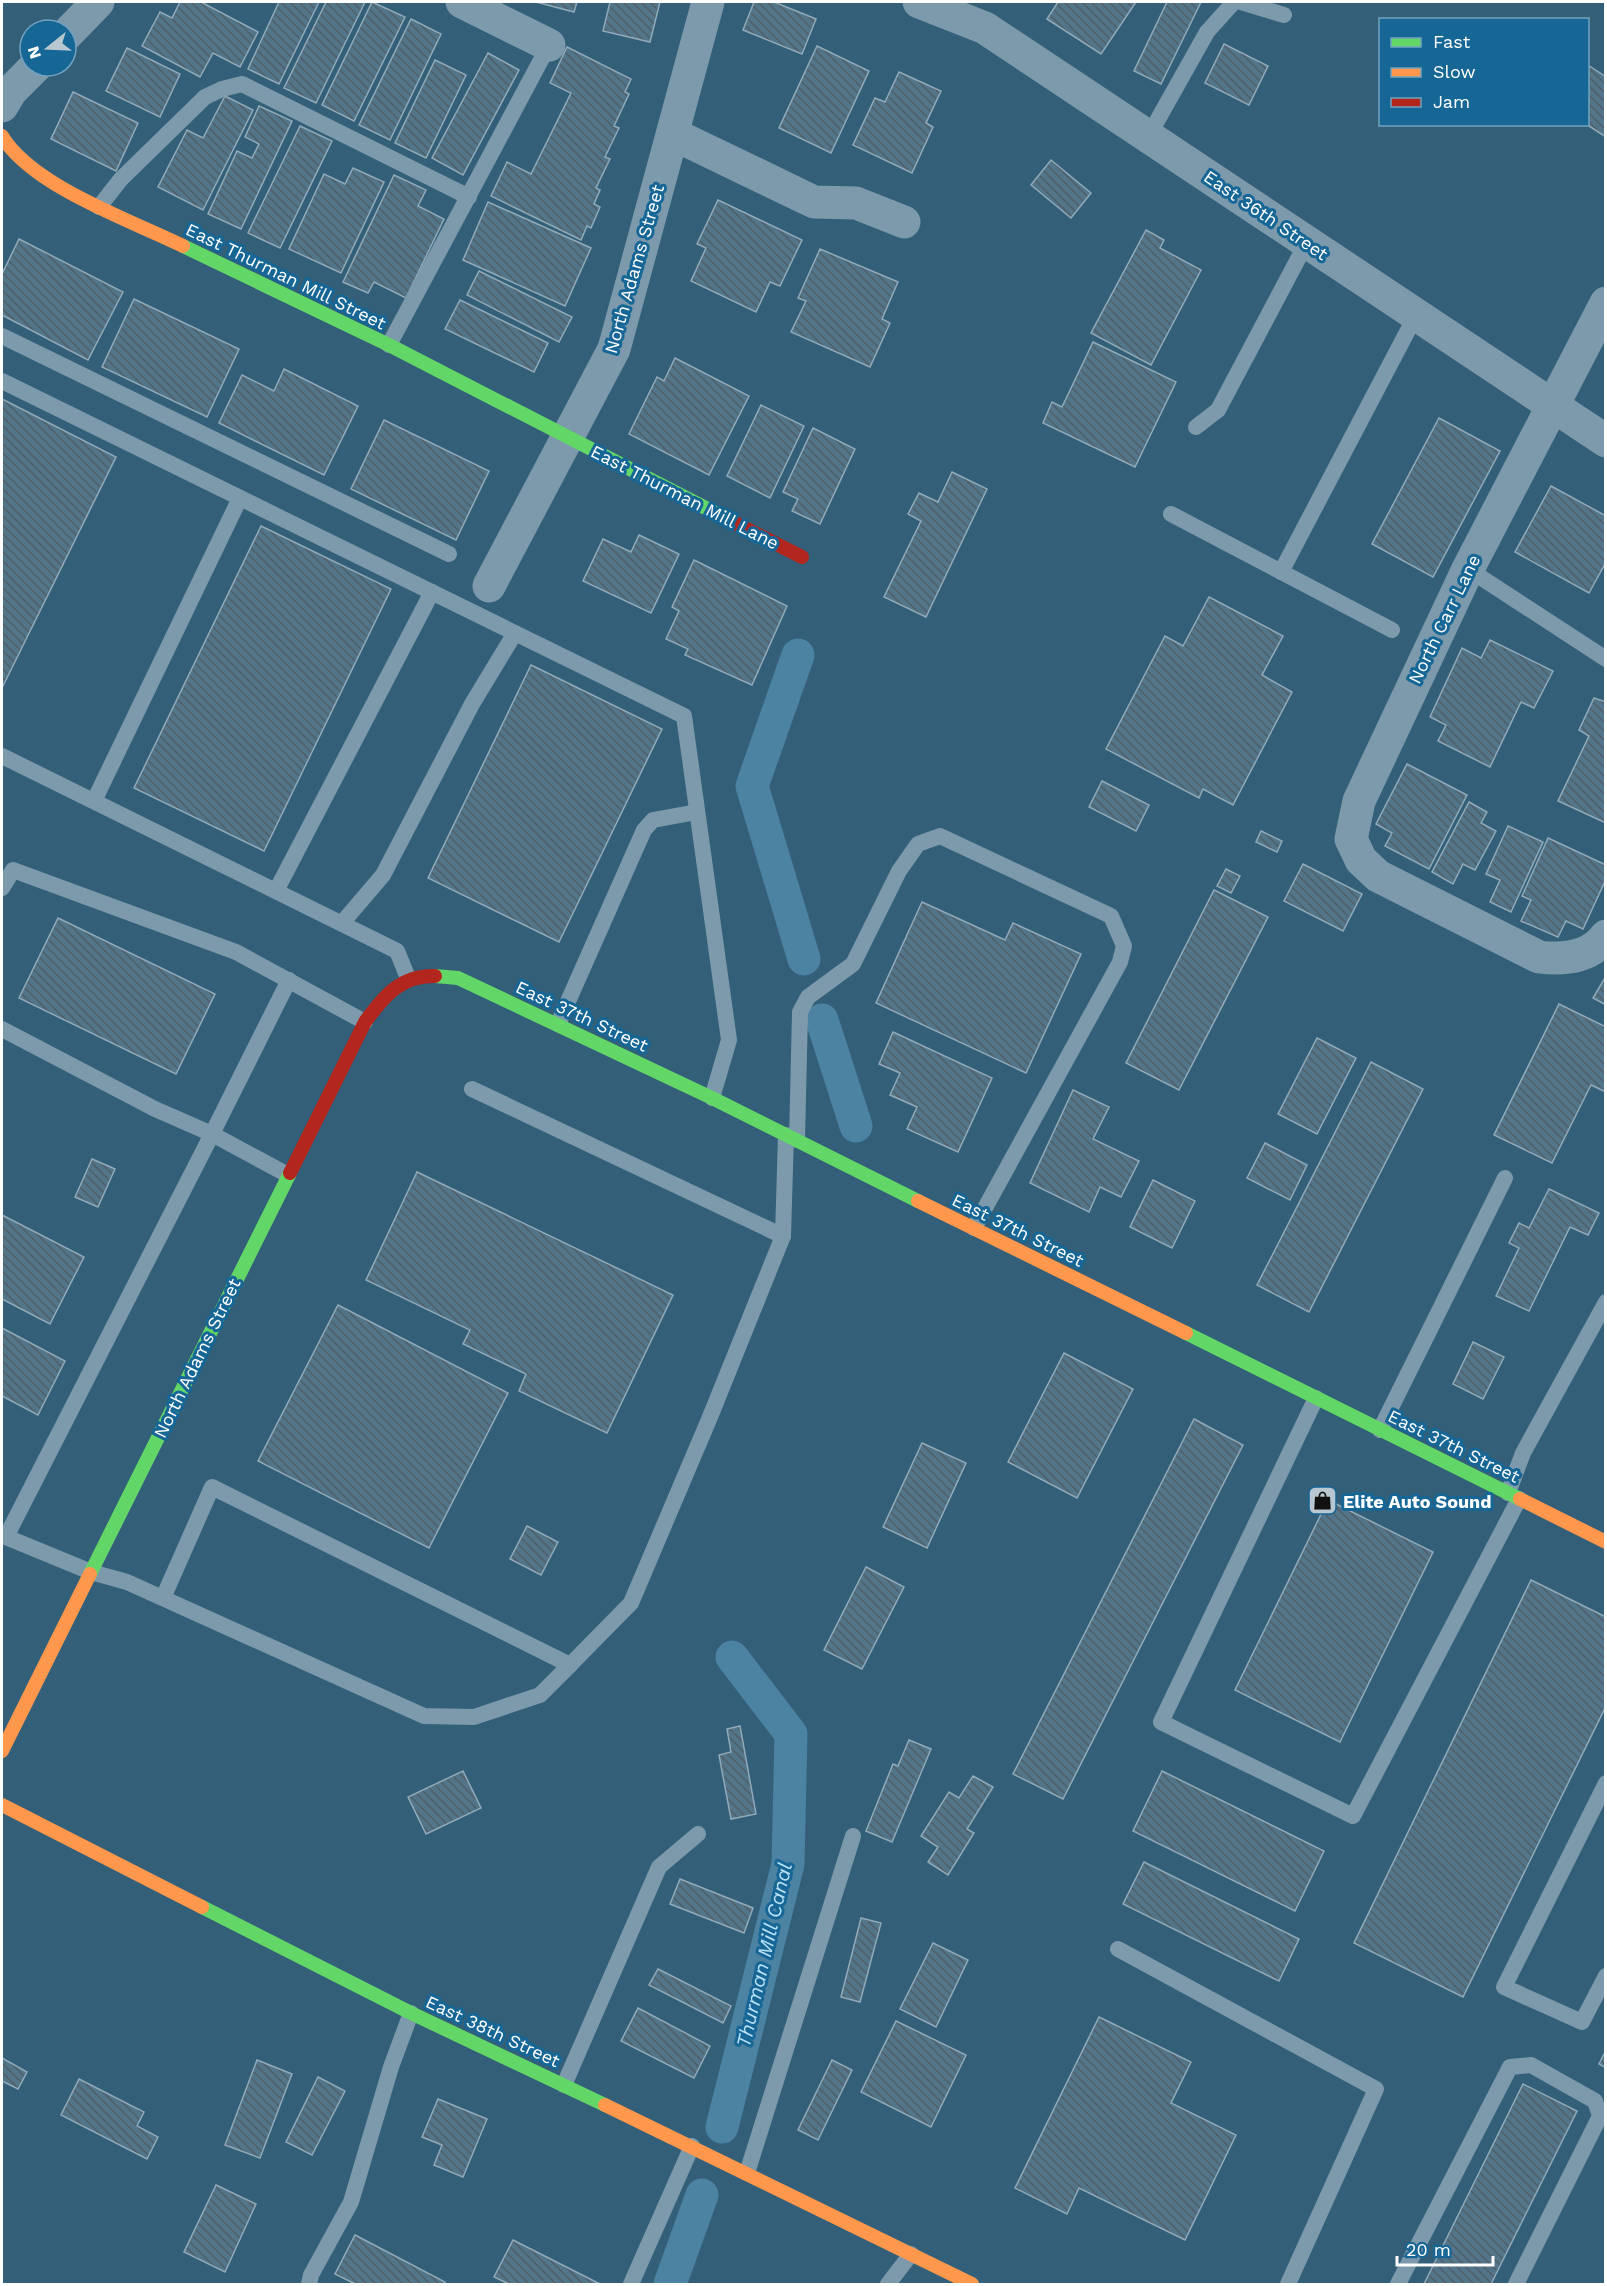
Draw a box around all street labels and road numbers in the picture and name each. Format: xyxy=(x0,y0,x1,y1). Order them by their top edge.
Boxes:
street label: East 36th Street xyxy=(1200,166,1332,265)
street label: North Adams Street xyxy=(600,182,668,356)
street label: East Thurman Mill Street xyxy=(183,218,390,334)
street label: East Thurman Mill Lane xyxy=(587,440,783,554)
street label: North Carr Lane xyxy=(1404,551,1484,687)
street label: East 37th Street xyxy=(512,976,652,1056)
street label: East 37th Street xyxy=(949,1189,1088,1271)
street label: North Adams Street xyxy=(149,1274,245,1441)
street label: East 37th Street xyxy=(1385,1405,1524,1487)
street label: East 38th Street xyxy=(423,1991,564,2071)

